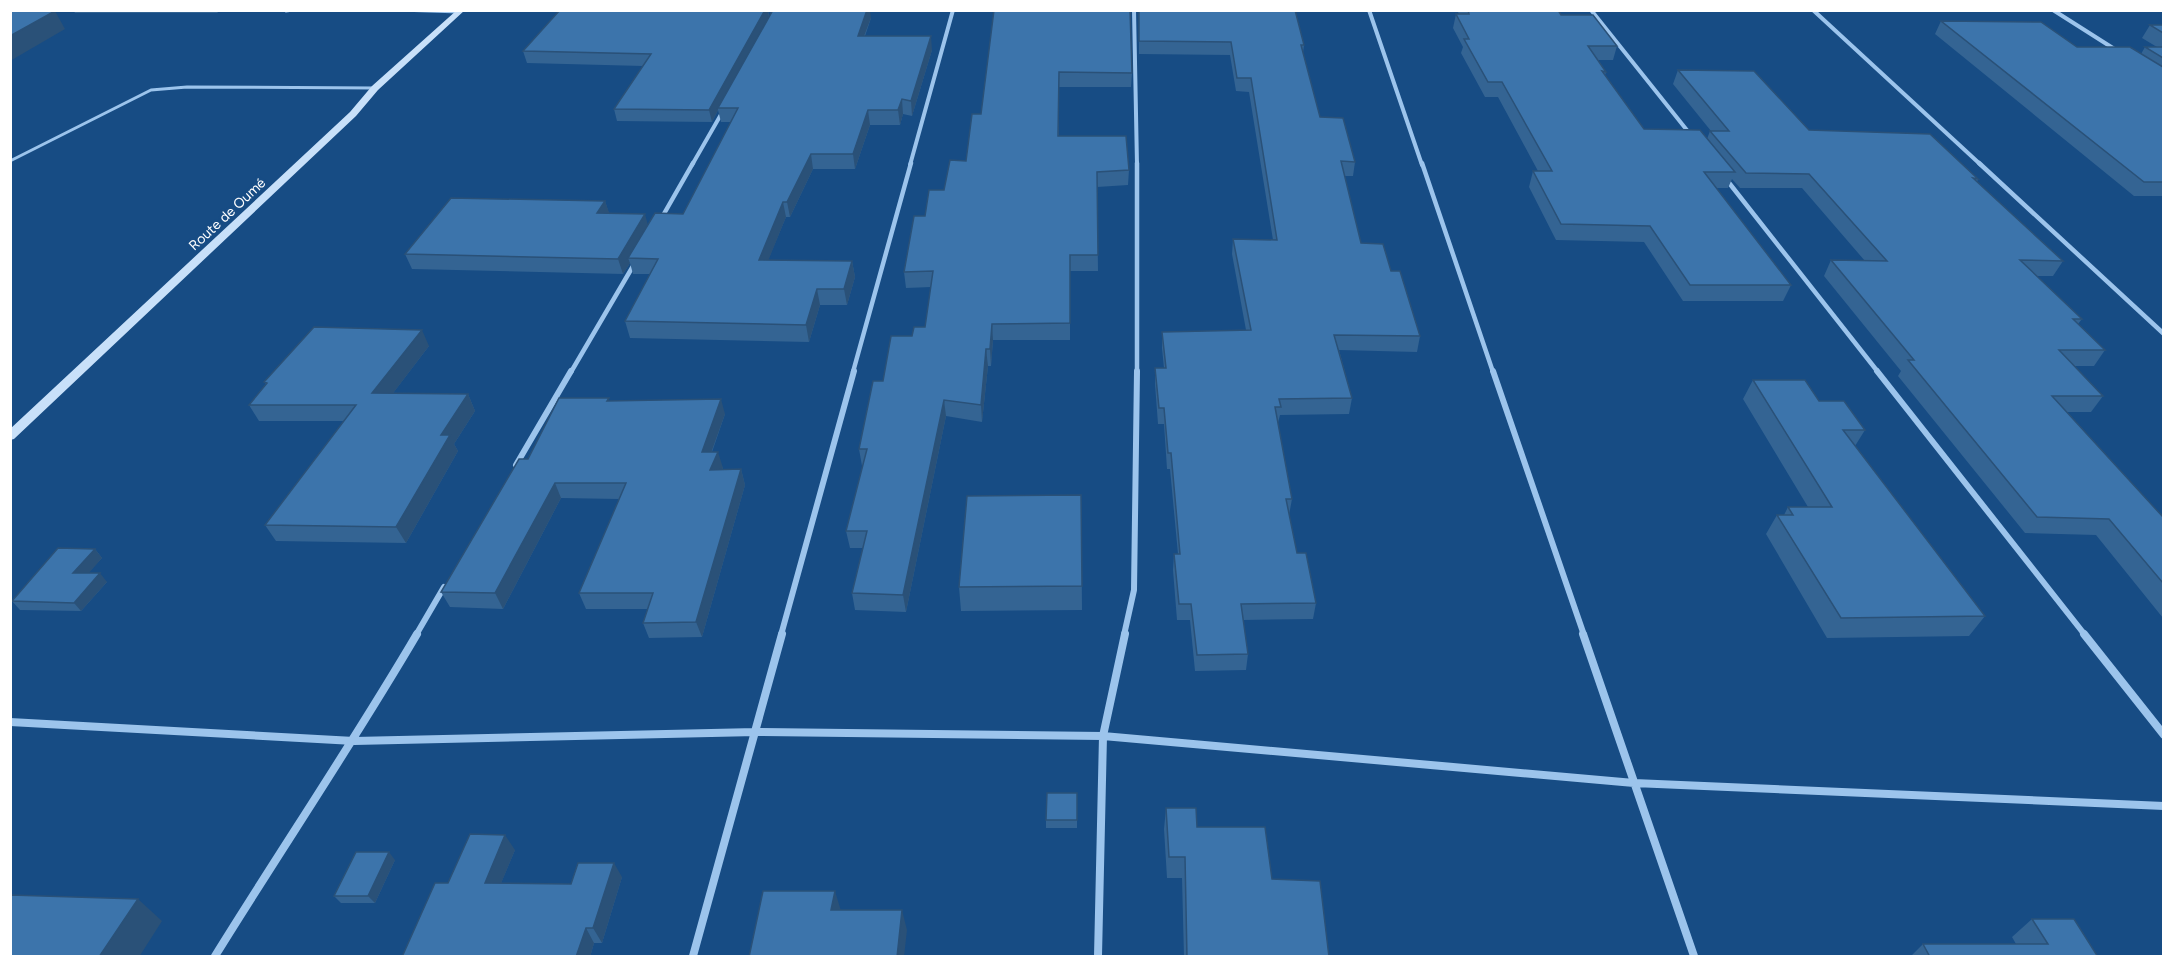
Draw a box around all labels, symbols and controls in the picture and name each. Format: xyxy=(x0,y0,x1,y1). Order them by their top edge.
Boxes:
street label: Route de Oumé xyxy=(185,174,269,254)

